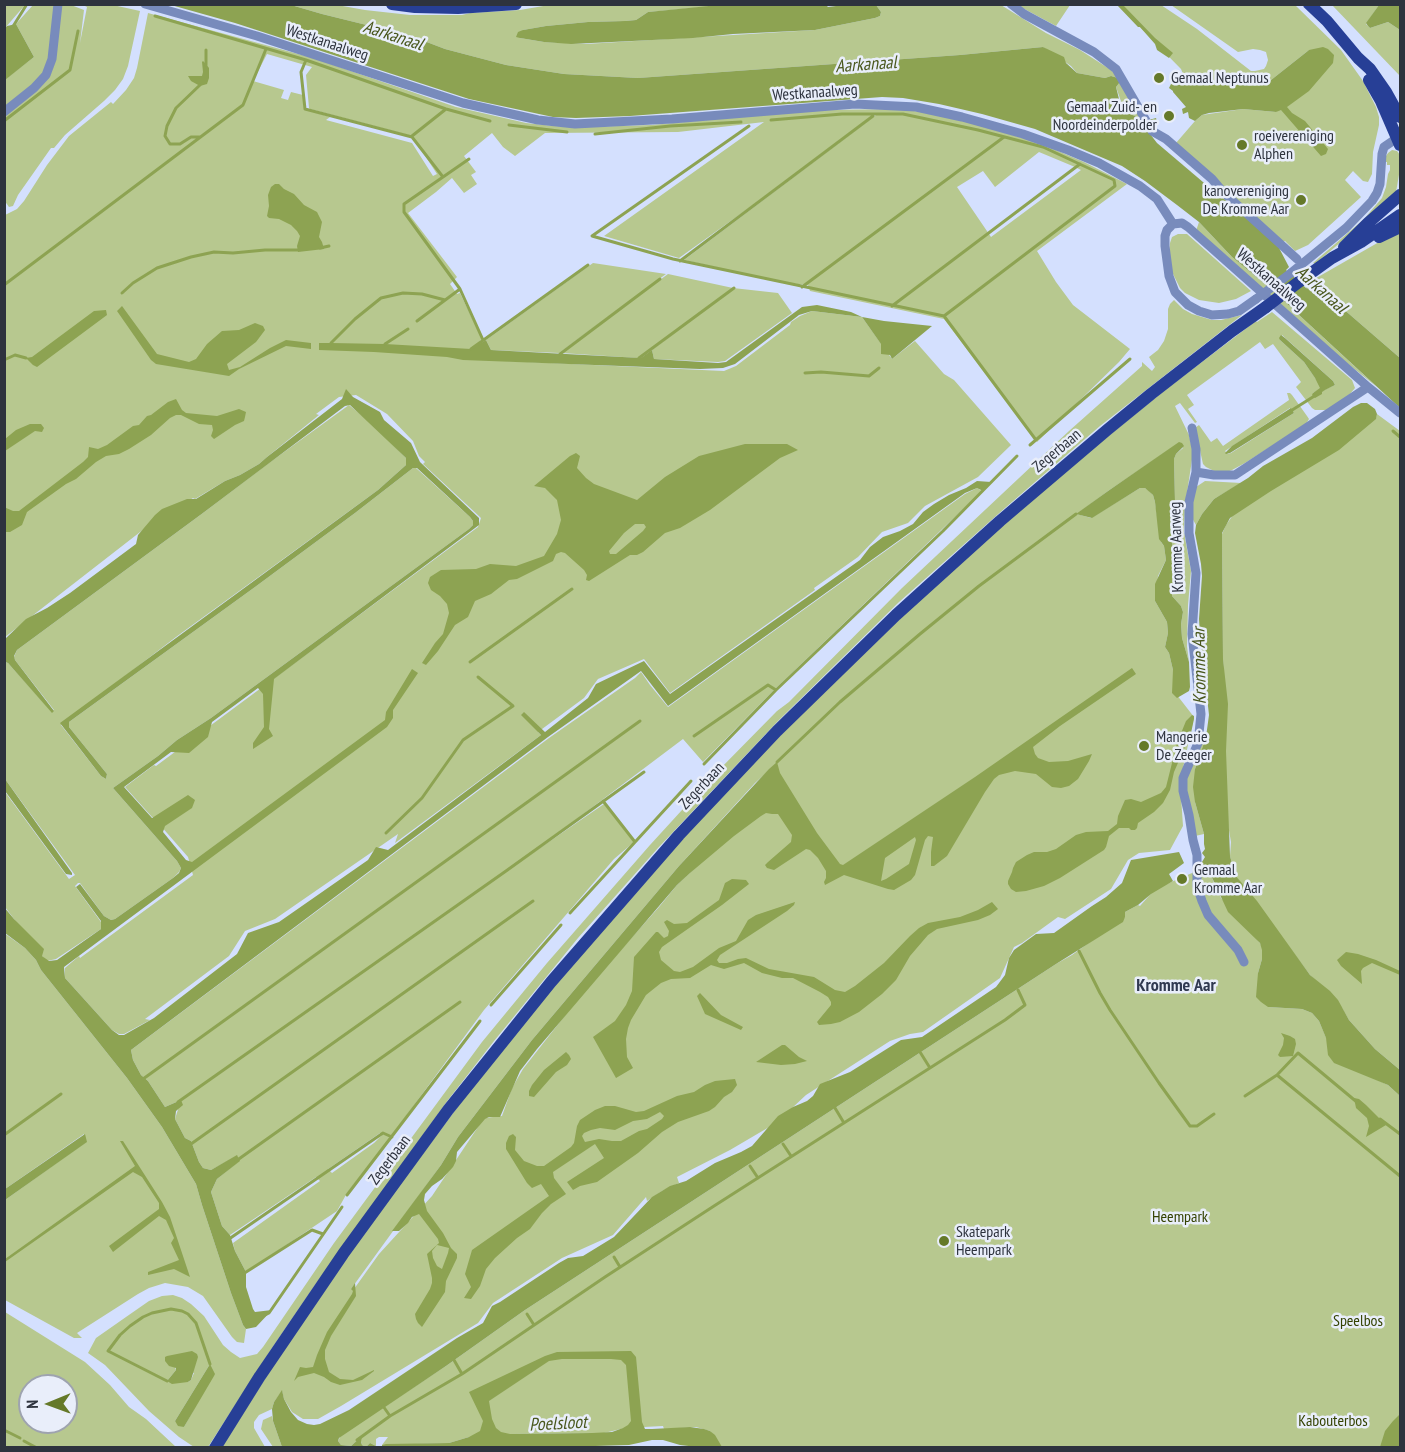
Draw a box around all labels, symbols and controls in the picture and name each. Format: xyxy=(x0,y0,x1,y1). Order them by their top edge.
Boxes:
water label: Aarkanaal xyxy=(361,16,425,56)
street label: Westkanaalweg xyxy=(283,21,371,65)
water label: Aarkanaal xyxy=(835,52,897,78)
place label: Gemaal Neptunus xyxy=(1171,68,1269,88)
marker: Gemaal Neptunus xyxy=(1152,71,1166,85)
street label: Westkanaalweg xyxy=(772,80,858,106)
place label: Gemaal Zuid- en Noordeinderpolder xyxy=(1053,97,1157,135)
marker: Gemaal Zuid- en Noordeinderpolder xyxy=(1162,109,1176,123)
place label: roeivereniging Alphen xyxy=(1254,126,1334,164)
marker: roeivereniging Alphen xyxy=(1235,138,1249,152)
place label: kanovereniging De Kromme Aar xyxy=(1203,181,1289,219)
marker: kanovereniging De Kromme Aar xyxy=(1294,193,1308,207)
street label: Westkanaalweg xyxy=(1232,245,1310,315)
water label: Aarkanaal xyxy=(1291,261,1351,319)
street label: Zegerbaan xyxy=(1029,425,1085,477)
street label: Kromme Aarweg xyxy=(1166,501,1188,593)
water label: Kromme Aar xyxy=(1189,628,1211,704)
place label: Mangerie De Zeeger xyxy=(1156,727,1212,765)
marker: Mangerie De Zeeger xyxy=(1137,739,1151,753)
street label: Zegerbaan xyxy=(675,758,729,814)
place label: Gemaal Kromme Aar xyxy=(1194,860,1262,898)
marker: Gemaal Kromme Aar xyxy=(1175,872,1189,886)
district label: Kromme Aar xyxy=(1136,975,1216,997)
street label: Zegerbaan xyxy=(365,1131,415,1189)
park label: Heempark xyxy=(1152,1207,1208,1227)
place label: Skatepark Heempark xyxy=(956,1222,1012,1260)
marker: Skatepark Heempark xyxy=(937,1234,951,1248)
park label: Speelbos xyxy=(1333,1311,1383,1331)
north arrow xyxy=(18,1374,78,1434)
text: N xyxy=(22,1400,42,1409)
park label: Kabouterbos xyxy=(1298,1411,1368,1431)
water label: Poelsloot xyxy=(529,1412,587,1436)

